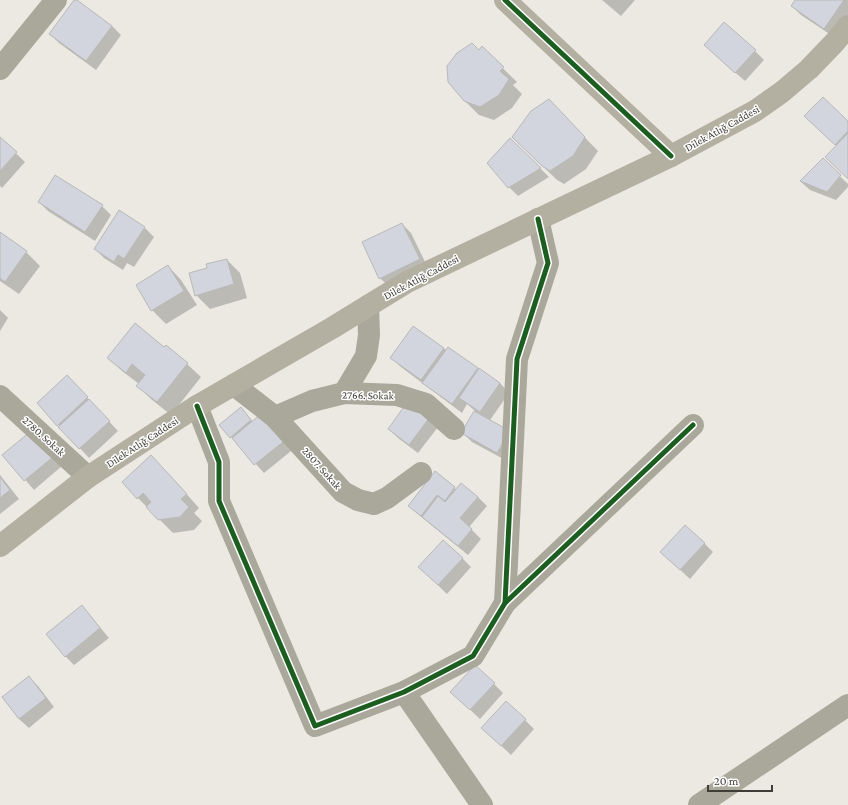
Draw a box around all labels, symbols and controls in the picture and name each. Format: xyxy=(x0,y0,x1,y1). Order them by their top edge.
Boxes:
street label: Dilek Atlığ Caddesi xyxy=(683,103,762,154)
street label: Dilek Atlığ Caddesi xyxy=(381,252,461,303)
street label: 2766. Sokak xyxy=(342,389,395,401)
street label: 2780. Sokak xyxy=(20,414,68,459)
street label: Dilek Atlığ Caddesi xyxy=(104,414,181,471)
street label: 2807. Sokak xyxy=(300,445,344,492)
scale bar xyxy=(708,767,772,793)
text: 20 m xyxy=(714,774,739,788)

